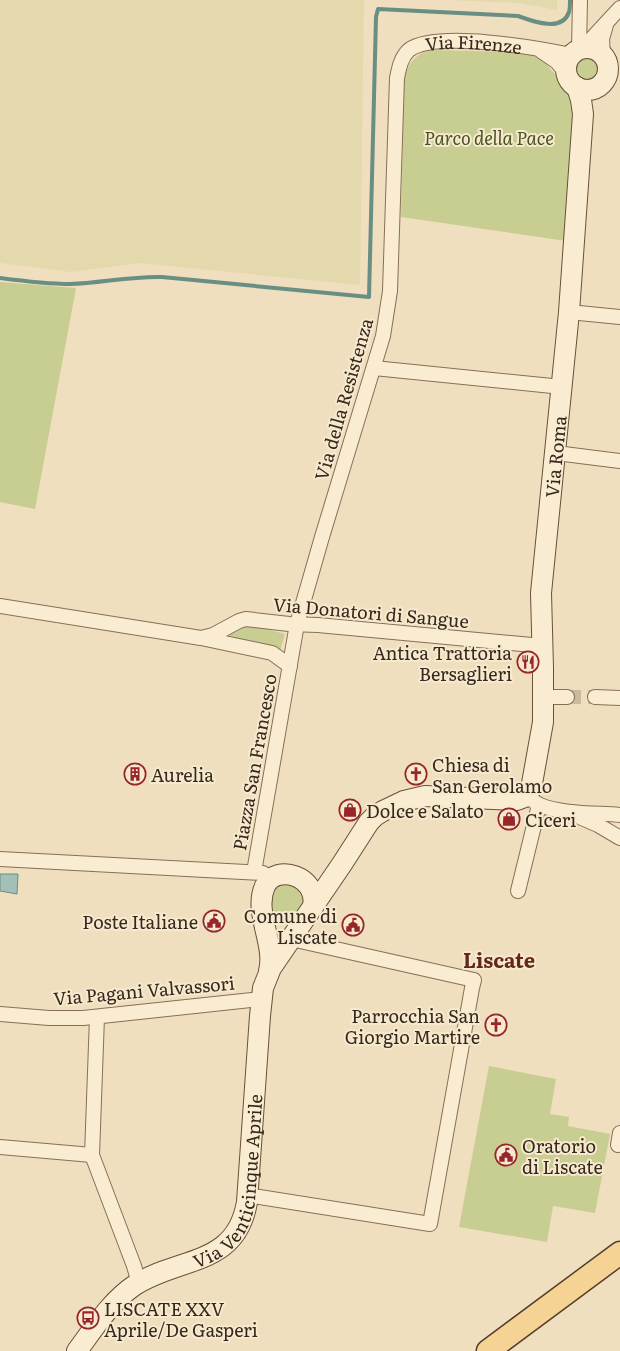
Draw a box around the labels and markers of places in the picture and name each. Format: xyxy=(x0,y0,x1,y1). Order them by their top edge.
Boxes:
place label: Antica Trattoria Bersaglieri xyxy=(373,639,512,687)
restaurant icon: Antica Trattoria Bersaglieri xyxy=(516,650,540,674)
place label: Chiesa di San Gerolamo xyxy=(432,751,552,799)
place label: Aurelia xyxy=(151,761,214,788)
building icon: Aurelia xyxy=(123,762,147,786)
church icon: Chiesa di San Gerolamo xyxy=(404,762,428,786)
place label: Dolce e Salato xyxy=(366,797,484,824)
shop icon: Dolce e Salato xyxy=(338,798,362,822)
place label: Ciceri xyxy=(525,806,576,833)
shop icon: Ciceri xyxy=(497,807,521,831)
place label: Comune di Liscate xyxy=(244,902,337,950)
place label: Poste Italiane xyxy=(82,908,198,935)
public building icon: Poste Italiane xyxy=(202,909,226,933)
public building icon: Comune di Liscate xyxy=(341,913,365,937)
place label: Parrocchia San Giorgio Martire xyxy=(345,1002,480,1050)
church icon: Parrocchia San Giorgio Martire xyxy=(484,1013,508,1037)
place label: Oratorio di Liscate xyxy=(522,1132,603,1180)
public building icon: Oratorio di Liscate xyxy=(494,1143,518,1167)
place label: LISCATE XXV Aprile/De Gasperi xyxy=(104,1295,258,1343)
bus stop icon: LISCATE XXV Aprile/De Gasperi xyxy=(76,1306,100,1330)

